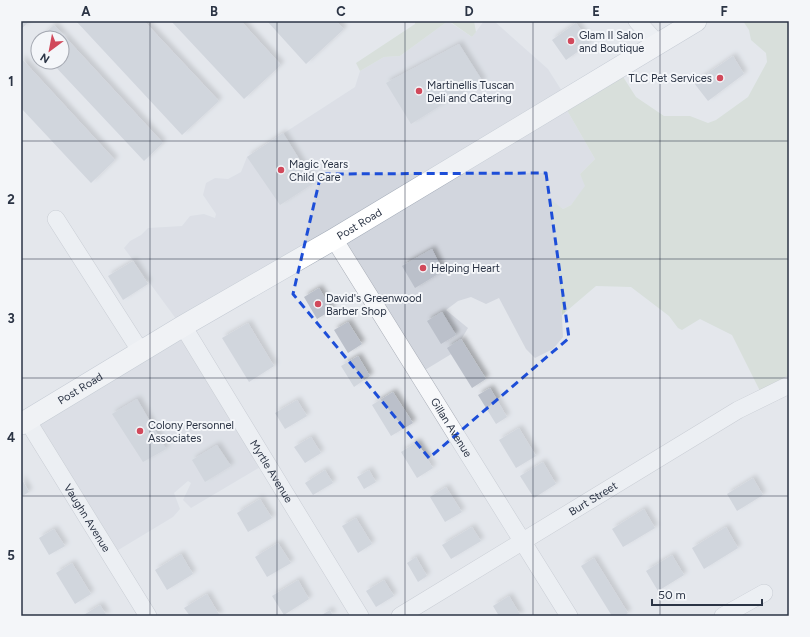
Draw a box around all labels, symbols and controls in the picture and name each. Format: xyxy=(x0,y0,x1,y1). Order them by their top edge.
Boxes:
text: A xyxy=(81,4,91,19)
text: B xyxy=(210,4,218,19)
text: C xyxy=(336,4,346,19)
text: D xyxy=(464,4,474,19)
text: E xyxy=(592,4,600,19)
text: F xyxy=(720,4,728,19)
place label: Glam II Salon and Boutique xyxy=(579,29,644,55)
north arrow xyxy=(30,30,70,70)
marker: Glam II Salon and Boutique xyxy=(566,36,576,46)
text: N xyxy=(38,50,52,66)
place label: TLC Pet Services xyxy=(629,72,712,85)
marker: TLC Pet Services xyxy=(715,73,725,83)
text: 1 xyxy=(8,74,14,89)
place label: Martinellis Tuscan Deli and Catering xyxy=(427,79,514,105)
marker: Martinellis Tuscan Deli and Catering xyxy=(414,86,424,96)
place label: Magic Years Child Care xyxy=(289,158,348,184)
marker: Magic Years Child Care xyxy=(276,165,286,175)
text: 2 xyxy=(7,192,15,207)
street label: Post Road xyxy=(334,205,384,242)
place label: Helping Heart xyxy=(431,262,500,275)
marker: Helping Heart xyxy=(418,263,428,273)
place label: David's Greenwood Barber Shop xyxy=(326,292,422,318)
marker: David's Greenwood Barber Shop xyxy=(313,299,323,309)
text: 3 xyxy=(7,311,15,326)
street label: Post Road xyxy=(55,370,105,407)
street label: Gillan Avenue xyxy=(428,395,475,459)
place label: Colony Personnel Associates xyxy=(148,419,234,445)
marker: Colony Personnel Associates xyxy=(135,426,145,436)
text: 4 xyxy=(7,430,15,445)
street label: Myrtle Avenue xyxy=(247,437,296,505)
street label: Burt Street xyxy=(566,479,620,518)
street label: Vaughn Avenue xyxy=(61,481,113,554)
text: 5 xyxy=(7,548,15,563)
scale bar xyxy=(652,581,762,607)
text: 50 m xyxy=(658,588,686,602)

